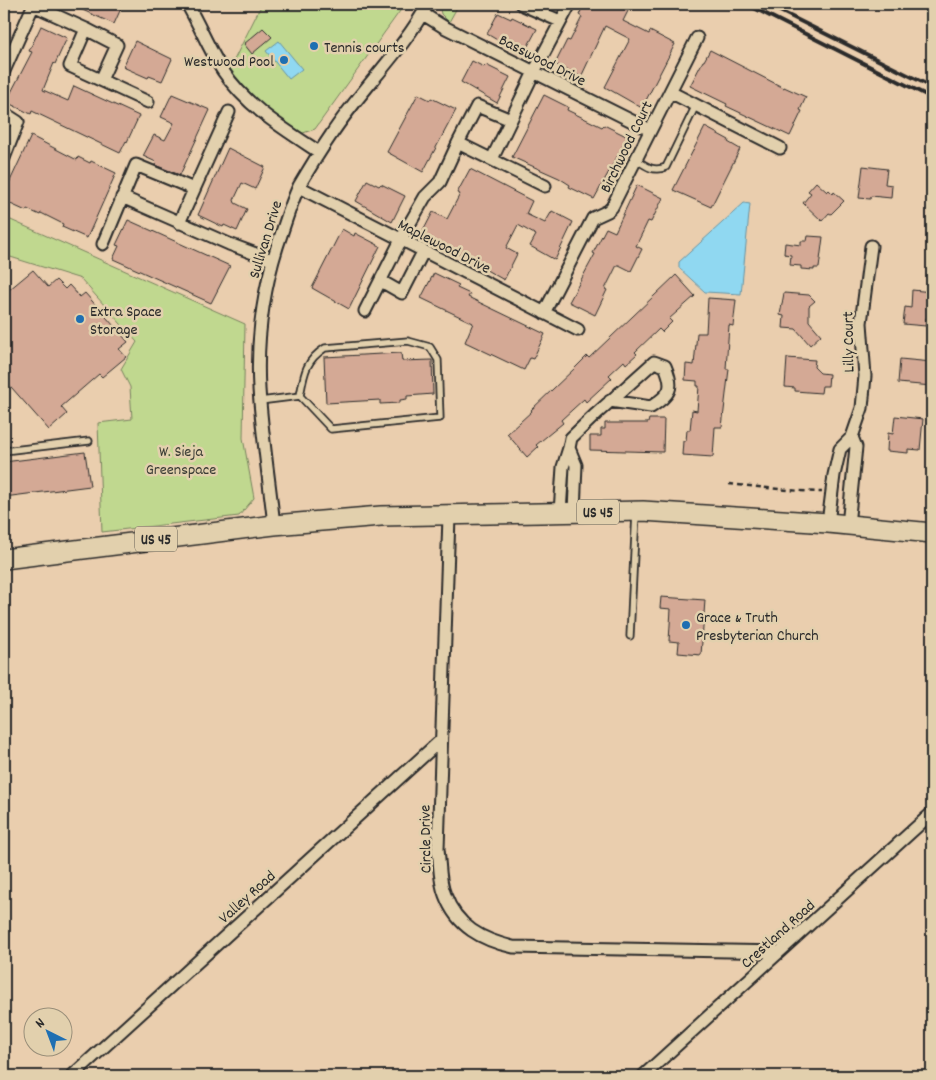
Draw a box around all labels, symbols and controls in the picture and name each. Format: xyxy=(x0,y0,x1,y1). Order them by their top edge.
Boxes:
street label: Basswood Drive xyxy=(494,29,589,93)
place label: Tennis courts xyxy=(324,37,405,60)
marker: Tennis courts xyxy=(308,40,320,52)
place label: Westwood Pool xyxy=(184,51,274,74)
marker: Westwood Pool xyxy=(278,54,290,66)
street label: Birchwood Court xyxy=(595,97,659,197)
street label: Sullivan Drive xyxy=(244,198,289,282)
street label: Maplewood Drive xyxy=(393,214,494,281)
place label: Extra Space Storage xyxy=(90,301,162,342)
street label: Lilly Court xyxy=(837,311,862,373)
marker: Extra Space Storage xyxy=(74,313,86,325)
park label: W. Sieja Greenspace xyxy=(146,441,216,482)
road number: US 45 xyxy=(577,500,619,524)
road number: US 45 xyxy=(135,526,177,552)
place label: Grace & Truth Presbyterian Church xyxy=(696,607,819,648)
marker: Grace & Truth Presbyterian Church xyxy=(680,619,692,631)
street label: Circle Drive xyxy=(414,804,439,873)
street label: Valley Road xyxy=(214,866,281,930)
street label: Crestland Road xyxy=(736,895,821,975)
north arrow xyxy=(22,1008,72,1058)
text: N xyxy=(31,1014,50,1034)

